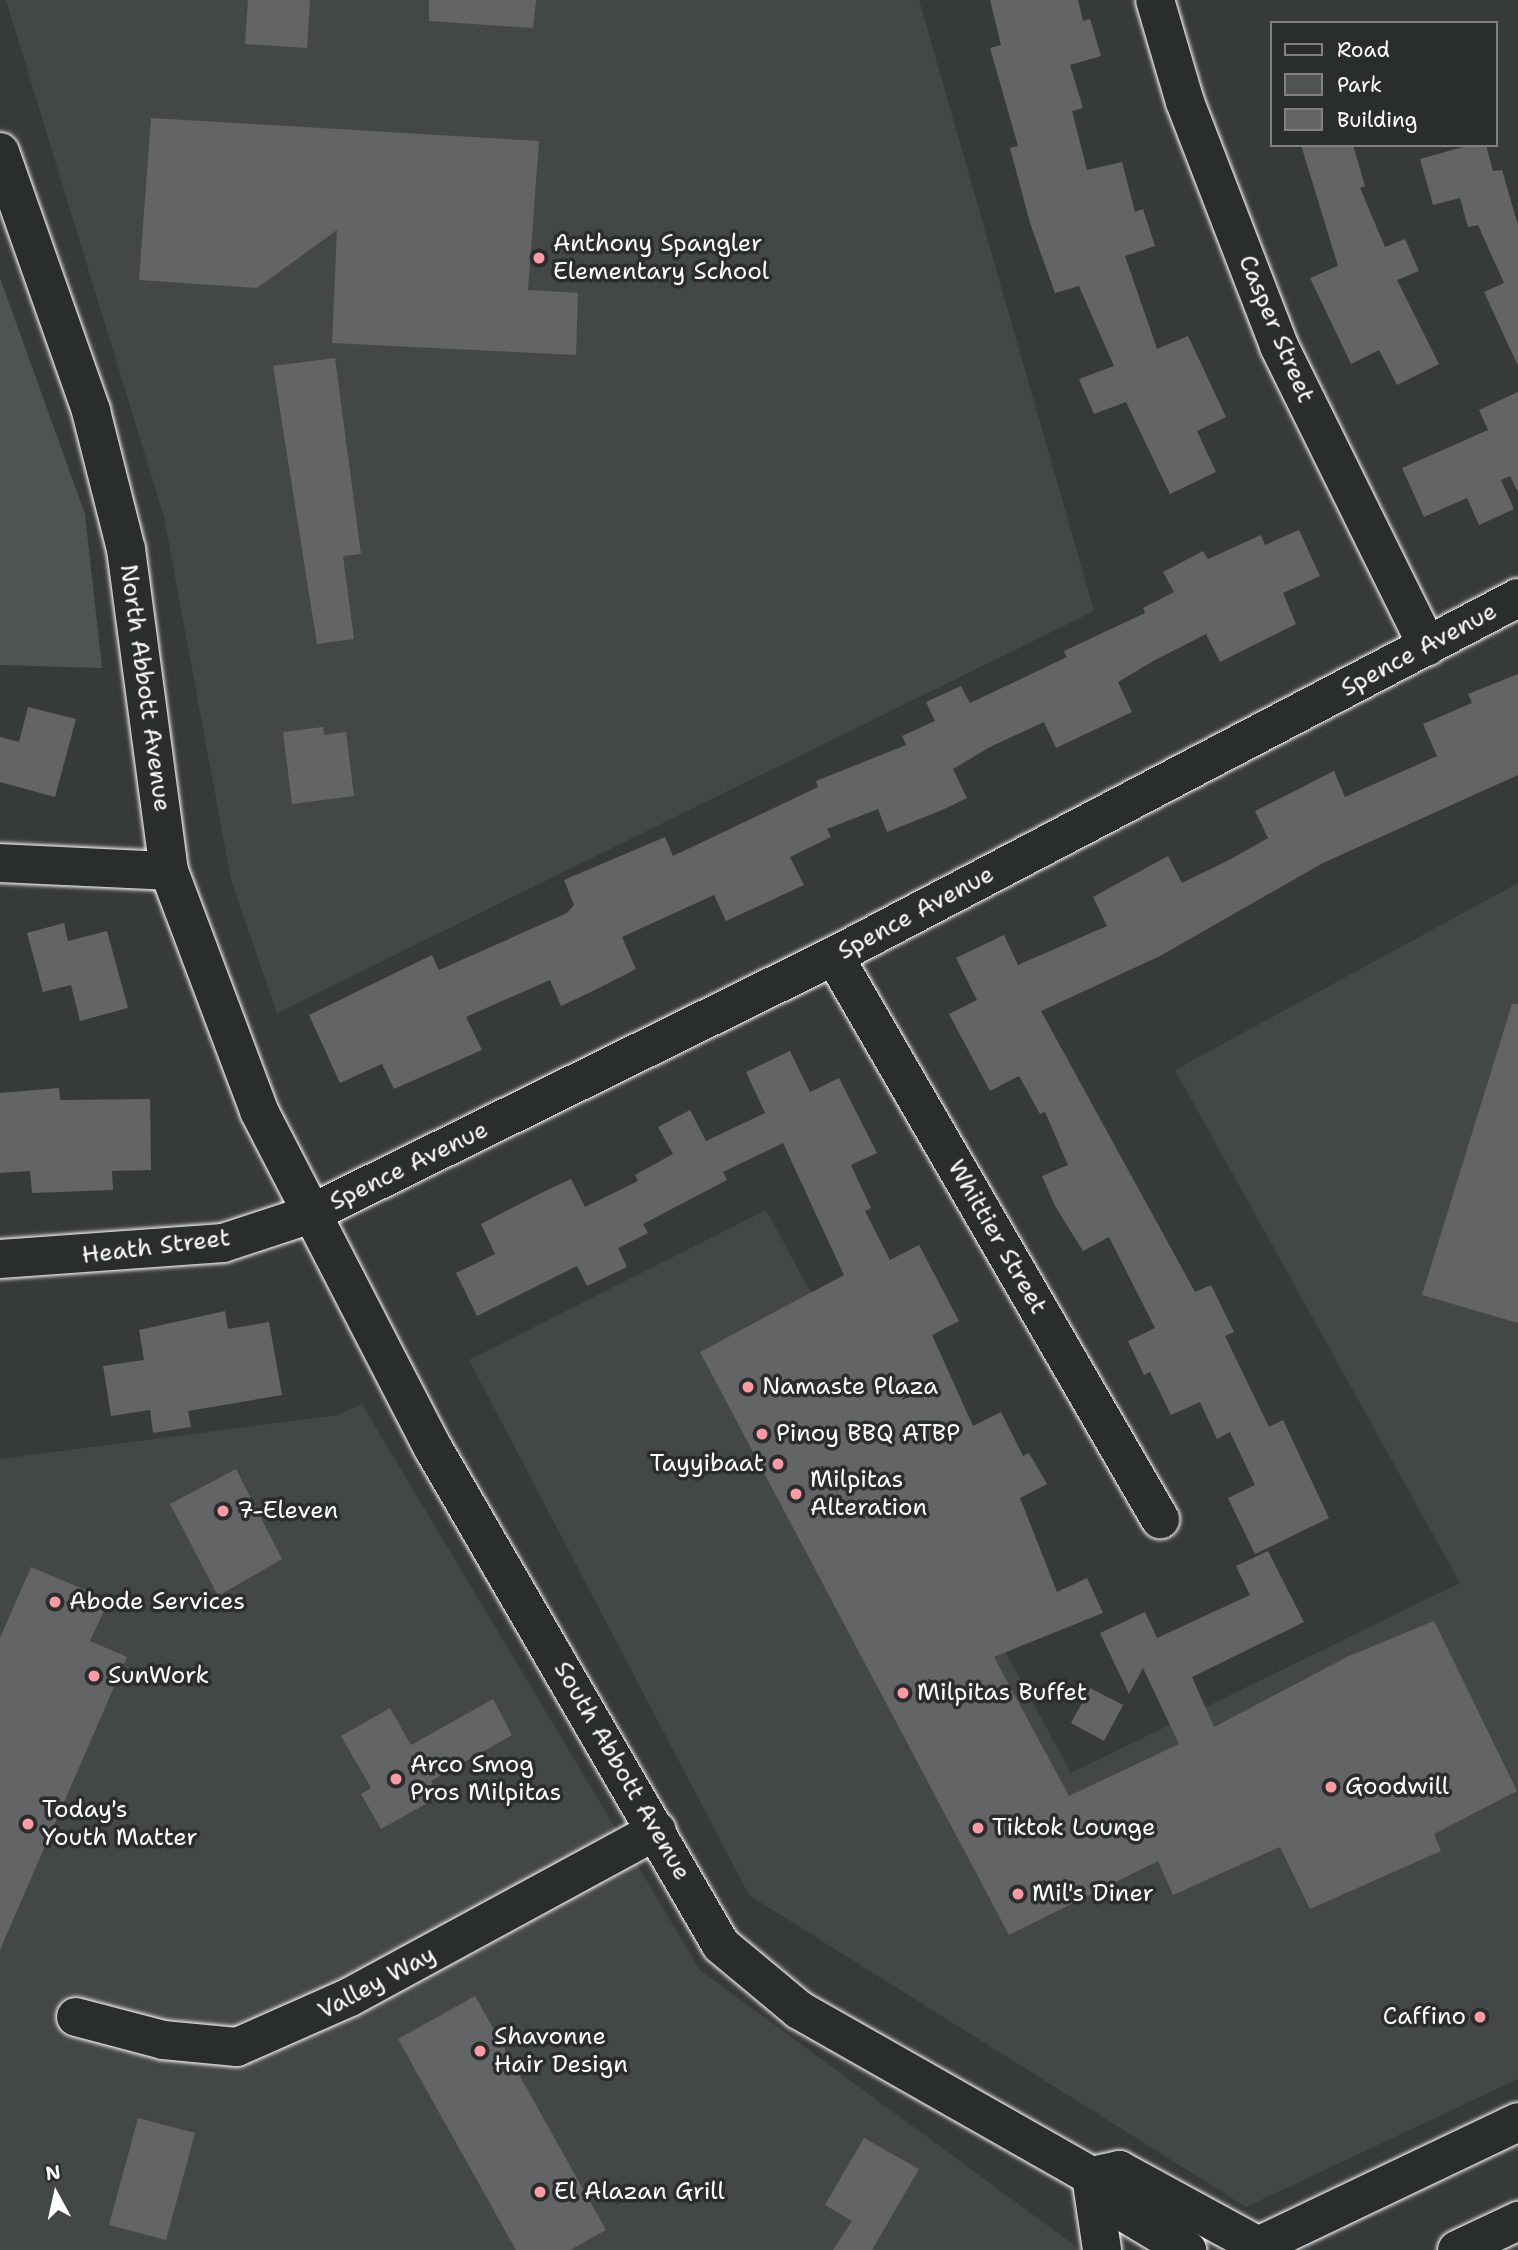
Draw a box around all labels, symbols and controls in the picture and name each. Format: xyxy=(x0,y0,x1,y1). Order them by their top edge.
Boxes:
legend xyxy=(1270,21,1497,147)
text: Road xyxy=(1337,36,1390,64)
text: Park xyxy=(1337,71,1382,99)
text: Building xyxy=(1337,106,1417,134)
place label: Anthony Spangler Elementary School xyxy=(553,230,769,286)
marker: Anthony Spangler Elementary School xyxy=(531,250,547,266)
street label: Casper Street xyxy=(1232,251,1320,407)
street label: North Abbott Avenue xyxy=(113,562,177,814)
street label: Spence Avenue xyxy=(1336,597,1502,703)
street label: Spence Avenue xyxy=(833,860,999,966)
street label: Spence Avenue xyxy=(325,1115,493,1217)
street label: Whittier Street xyxy=(941,1155,1053,1319)
street label: Heath Street xyxy=(80,1224,232,1270)
place label: Namaste Plaza xyxy=(762,1373,938,1401)
marker: Namaste Plaza xyxy=(740,1379,756,1395)
place label: Pinoy BBQ ATBP xyxy=(776,1420,960,1448)
marker: Pinoy BBQ ATBP xyxy=(754,1426,770,1442)
place label: Tayyibaat xyxy=(650,1450,764,1478)
marker: Tayyibaat xyxy=(770,1456,786,1472)
place label: Milpitas Alteration xyxy=(810,1466,927,1522)
marker: Milpitas Alteration xyxy=(788,1486,804,1502)
place label: 7-Eleven xyxy=(237,1497,338,1525)
marker: 7-Eleven xyxy=(215,1503,231,1519)
place label: Abode Services xyxy=(69,1588,245,1616)
marker: Abode Services xyxy=(47,1594,63,1610)
street label: South Abbott Avenue xyxy=(548,1656,696,1886)
place label: SunWork xyxy=(108,1662,209,1690)
marker: SunWork xyxy=(86,1668,102,1684)
place label: Milpitas Buffet xyxy=(917,1679,1087,1707)
marker: Milpitas Buffet xyxy=(895,1685,911,1701)
place label: Arco Smog Pros Milpitas xyxy=(410,1751,561,1807)
marker: Arco Smog Pros Milpitas xyxy=(388,1771,404,1787)
place label: Goodwill xyxy=(1345,1773,1449,1801)
marker: Goodwill xyxy=(1323,1779,1339,1795)
place label: Today's Youth Matter xyxy=(42,1796,198,1852)
place label: Tiktok Lounge xyxy=(992,1814,1156,1842)
marker: Today's Youth Matter xyxy=(20,1816,36,1832)
marker: Tiktok Lounge xyxy=(970,1820,986,1836)
place label: Mil's Diner xyxy=(1032,1880,1154,1908)
marker: Mil's Diner xyxy=(1010,1886,1026,1902)
street label: Valley Way xyxy=(313,1940,441,2026)
place label: Caffino xyxy=(1383,2003,1466,2031)
marker: Caffino xyxy=(1472,2009,1488,2025)
place label: Shavonne Hair Design xyxy=(494,2023,628,2079)
marker: Shavonne Hair Design xyxy=(472,2043,488,2059)
north arrow xyxy=(21,2159,91,2229)
text: N xyxy=(44,2159,62,2186)
place label: El Alazan Grill xyxy=(554,2178,725,2206)
marker: El Alazan Grill xyxy=(532,2184,548,2200)

